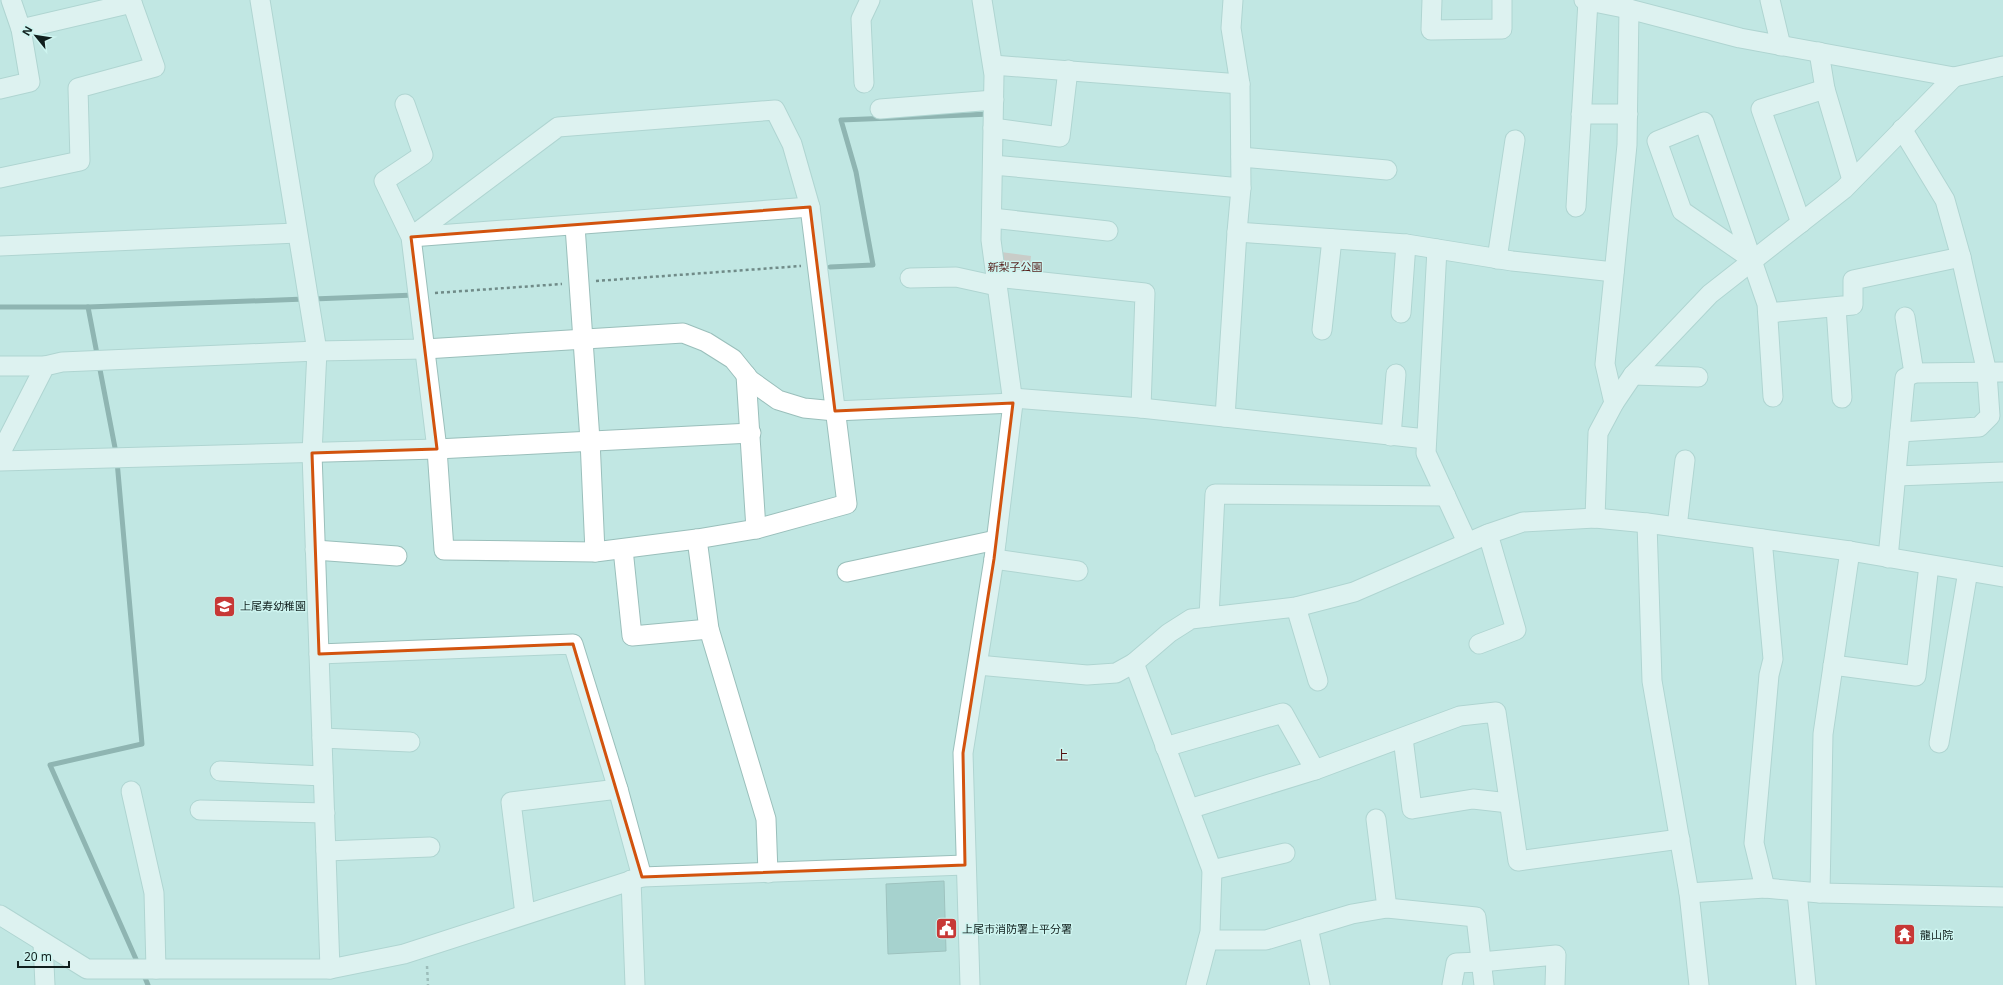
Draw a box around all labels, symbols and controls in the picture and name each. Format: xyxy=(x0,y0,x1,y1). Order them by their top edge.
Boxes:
north arrow xyxy=(16,16,56,56)
text: N xyxy=(18,23,36,38)
park label: 新梨子公園 xyxy=(988,259,1043,274)
school or university icon: 上尾寿幼稚園 xyxy=(211,593,237,619)
place label: 上尾寿幼稚園 xyxy=(240,598,306,613)
district label: 上 xyxy=(1055,746,1069,764)
public building icon: 上尾市消防署上平分署 xyxy=(933,916,959,942)
place label: 上尾市消防署上平分署 xyxy=(962,921,1072,936)
temple icon: 龍山院 xyxy=(1891,922,1917,948)
place label: 龍山院 xyxy=(1920,927,1953,942)
scale bar xyxy=(18,943,69,969)
text: 20 m xyxy=(24,948,52,965)

